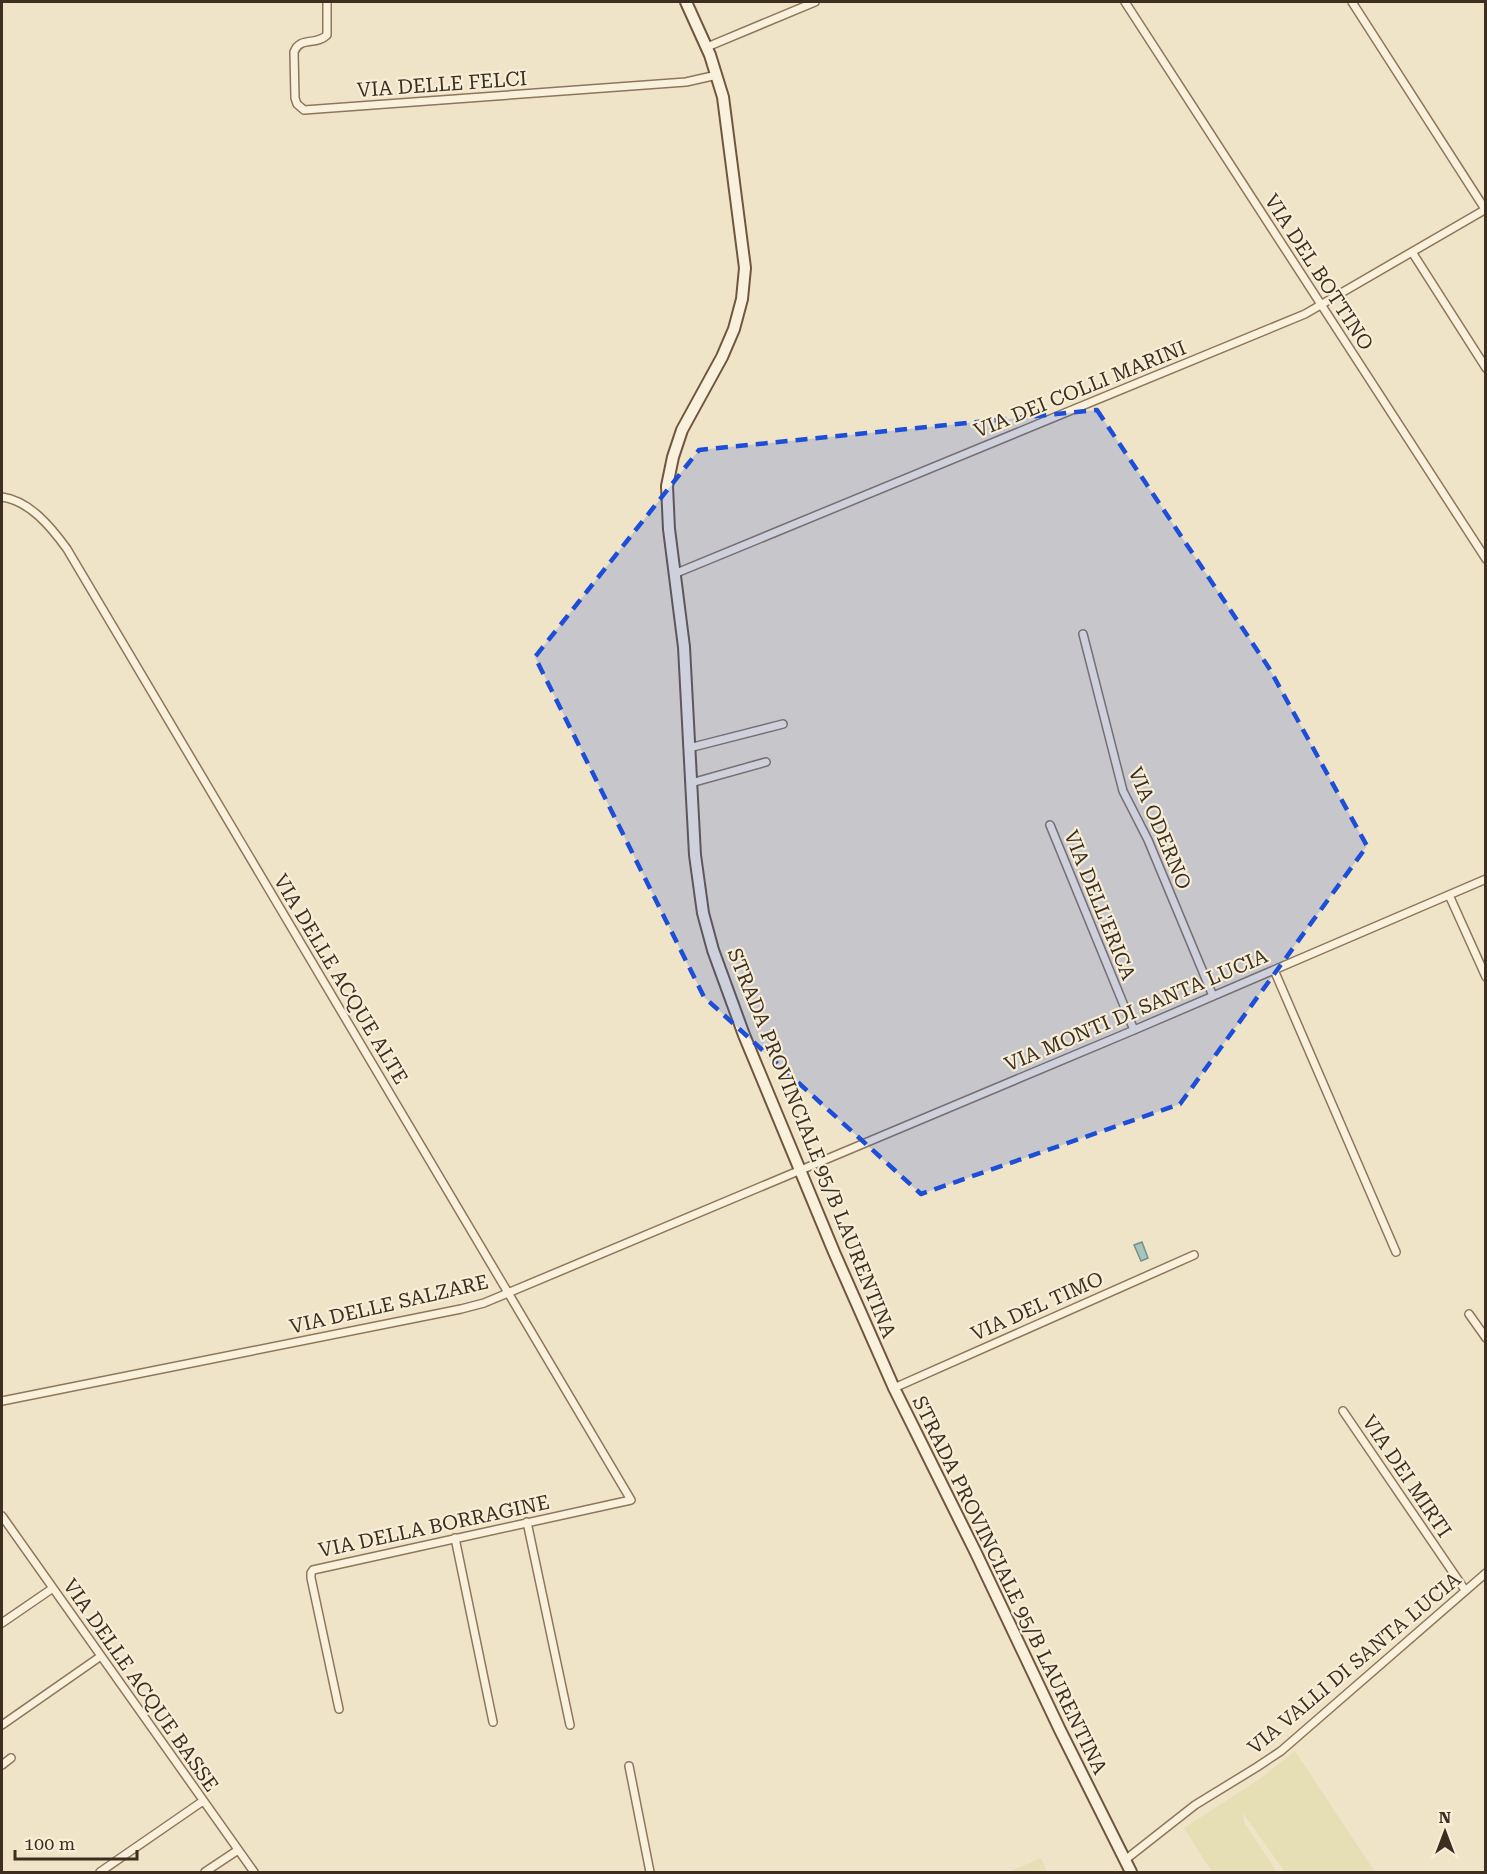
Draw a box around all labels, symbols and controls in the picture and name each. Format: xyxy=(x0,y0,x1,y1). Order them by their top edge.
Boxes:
street label: VIA DELLE FELCI xyxy=(356,66,528,102)
street label: VIA DEL BOTTINO xyxy=(1260,189,1378,355)
street label: VIA DEI COLLI MARINI xyxy=(970,335,1190,443)
street label: VIA ODERNO xyxy=(1123,763,1197,893)
street label: VIA DELL'ERICA xyxy=(1059,827,1141,983)
street label: VIA DELLE ACQUE ALTE xyxy=(269,870,413,1088)
street label: VIA MONTI DI SANTA LUCIA xyxy=(1001,944,1271,1076)
street label: STRADA PROVINCIALE 95/B LAURENTINA xyxy=(723,945,901,1341)
street label: VIA DEL TIMO xyxy=(967,1266,1107,1346)
street label: VIA DELLE SALZARE xyxy=(287,1269,491,1339)
street label: STRADA PROVINCIALE 95/B LAURENTINA xyxy=(908,1392,1112,1778)
street label: VIA DEI MIRTI xyxy=(1357,1410,1457,1542)
street label: VIA DELLA BORRAGINE xyxy=(316,1490,552,1562)
street label: VIA VALLI DI SANTA LUCIA xyxy=(1243,1567,1465,1759)
street label: VIA DELLE ACQUE BASSE xyxy=(58,1574,224,1796)
north arrow xyxy=(1415,1802,1475,1862)
text: N xyxy=(1439,1808,1451,1827)
scale bar xyxy=(15,1823,136,1861)
text: 100 m xyxy=(24,1833,75,1854)

